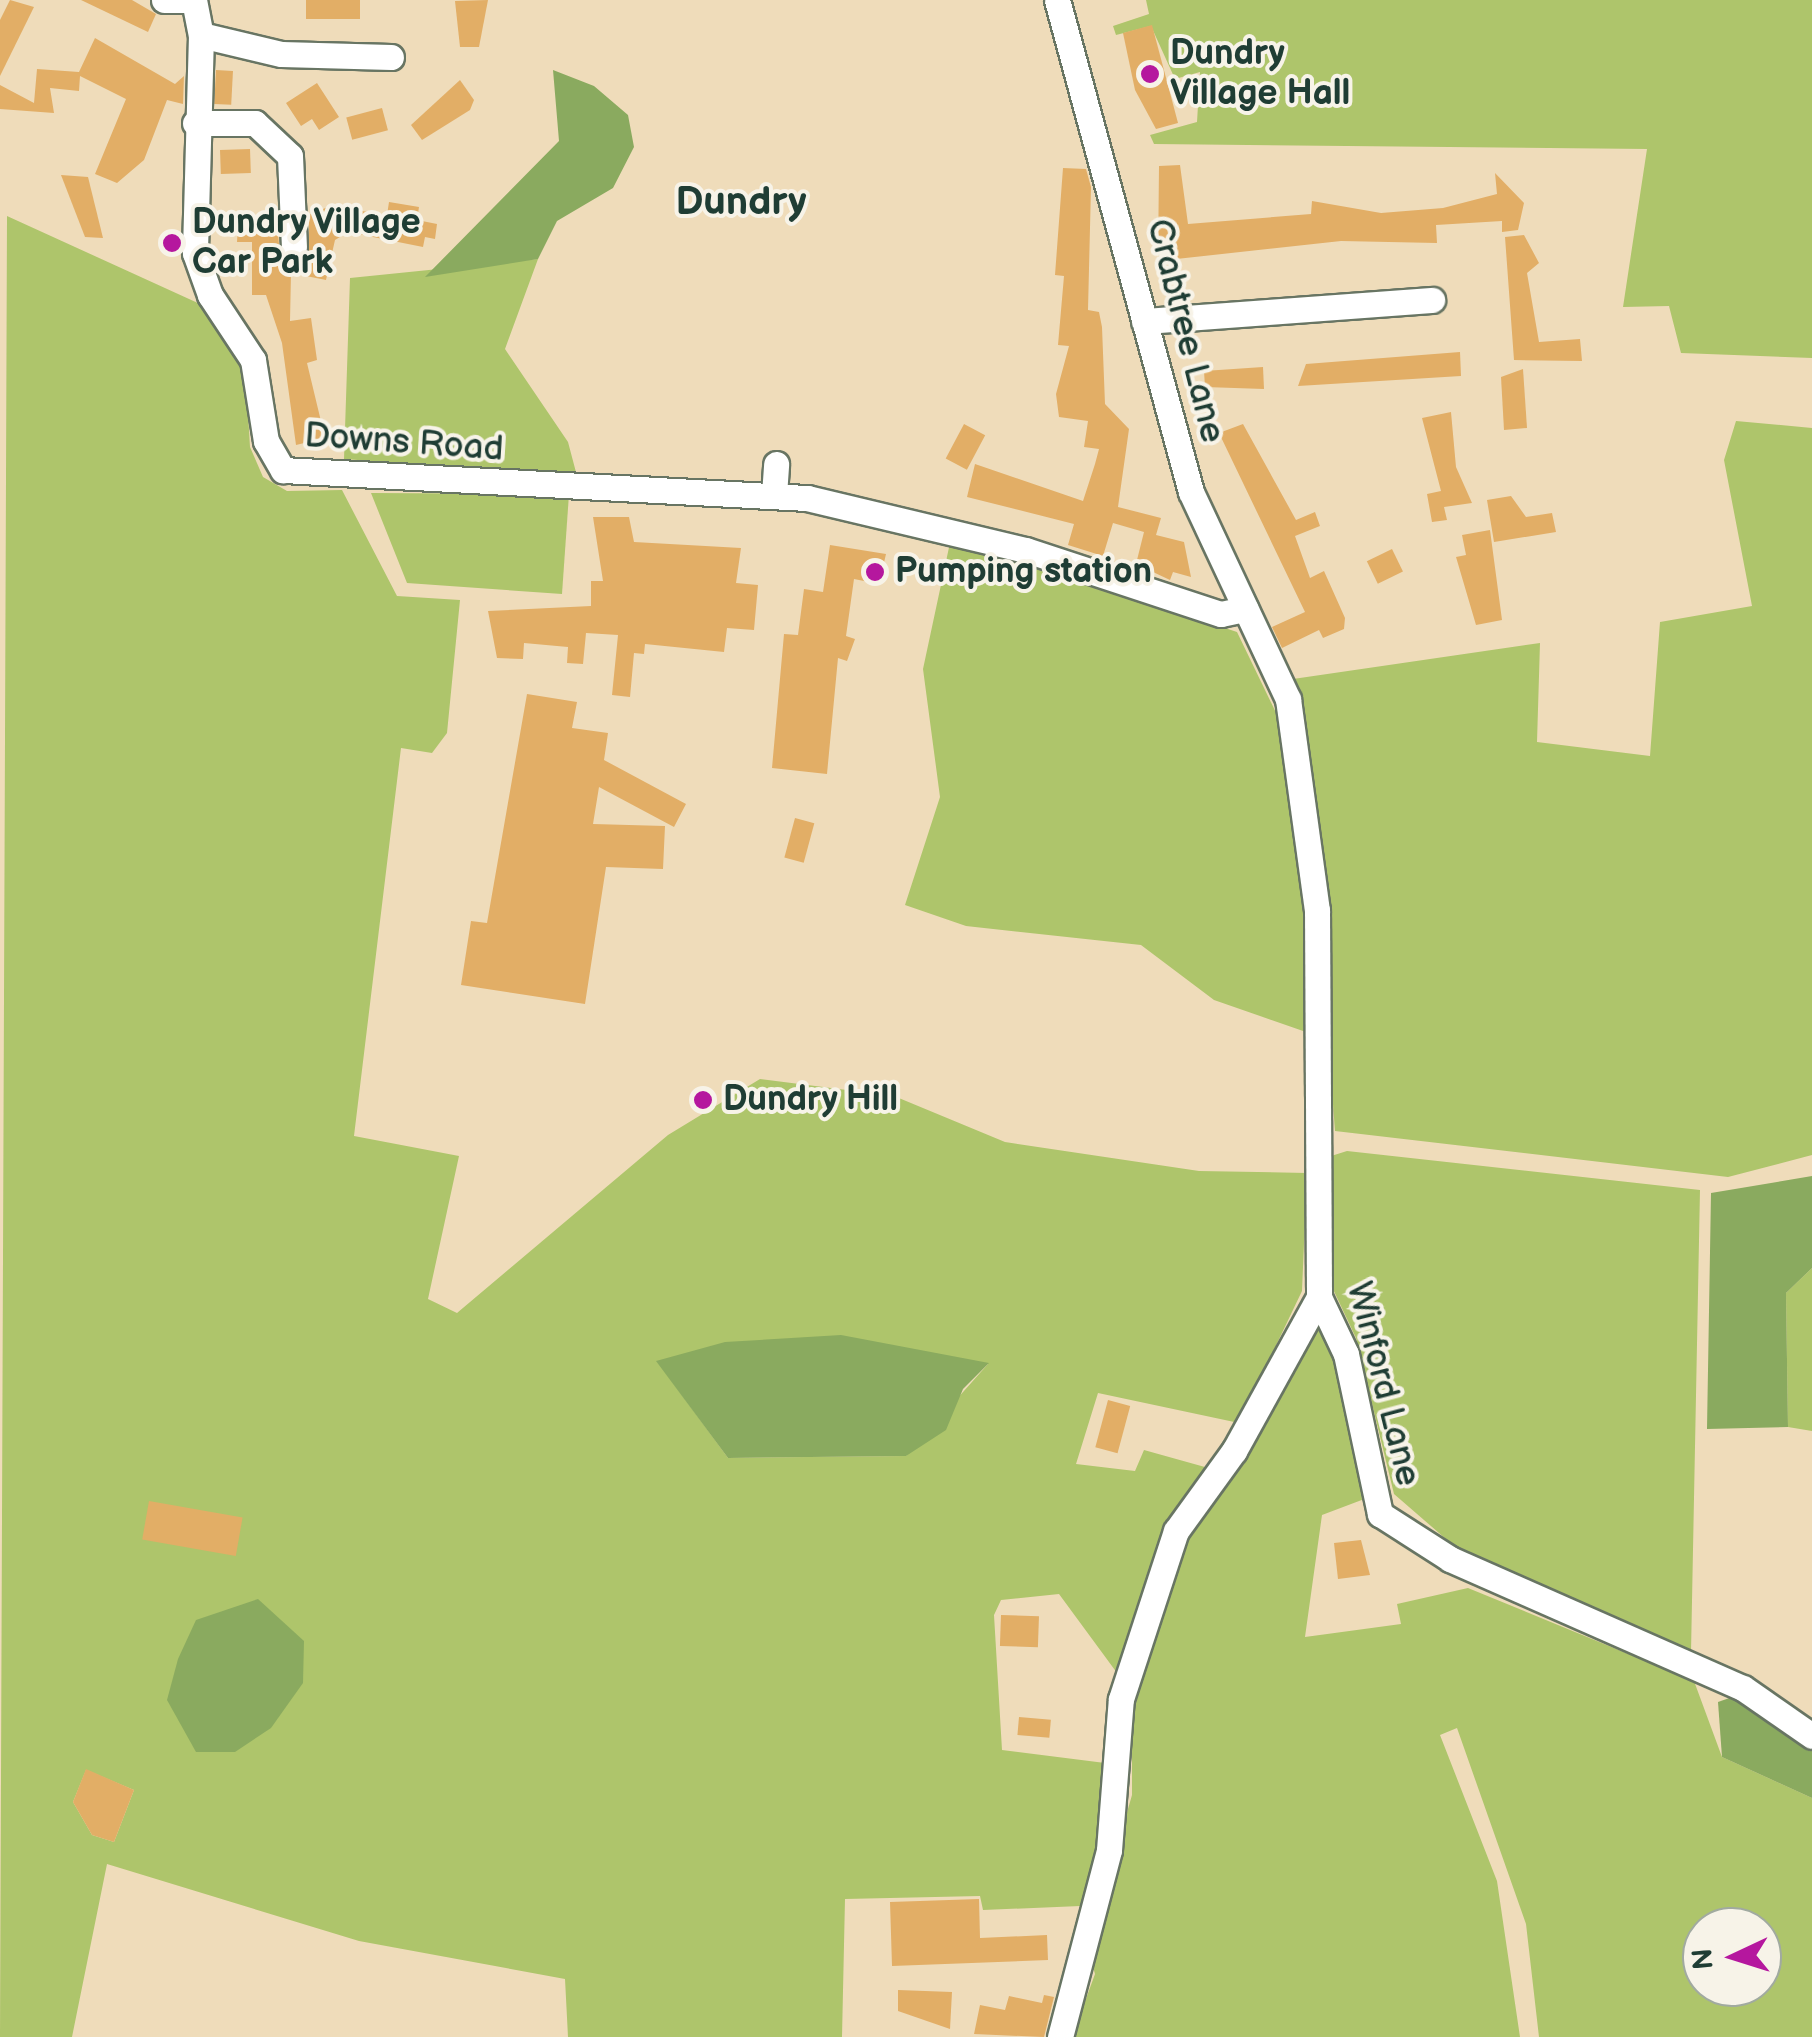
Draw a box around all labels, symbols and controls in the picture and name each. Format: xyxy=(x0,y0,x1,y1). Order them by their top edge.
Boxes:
place label: Dundry Village Hall xyxy=(1170,33,1350,115)
marker: Dundry Village Hall xyxy=(1139,63,1161,85)
district label: Dundry xyxy=(675,178,807,226)
place label: Dundry Village Car Park xyxy=(192,202,423,284)
street label: Crabtree Lane xyxy=(1137,215,1233,447)
marker: Dundry Village Car Park xyxy=(161,232,183,254)
street label: Downs Road xyxy=(303,415,505,471)
place label: Pumping station xyxy=(895,551,1152,593)
marker: Pumping station xyxy=(864,561,886,583)
place label: Dundry Hill xyxy=(723,1079,899,1121)
marker: Dundry Hill xyxy=(692,1089,714,1111)
street label: Winford Lane xyxy=(1337,1278,1429,1490)
north arrow xyxy=(1682,1907,1782,2007)
text: N xyxy=(1686,1947,1721,1971)

